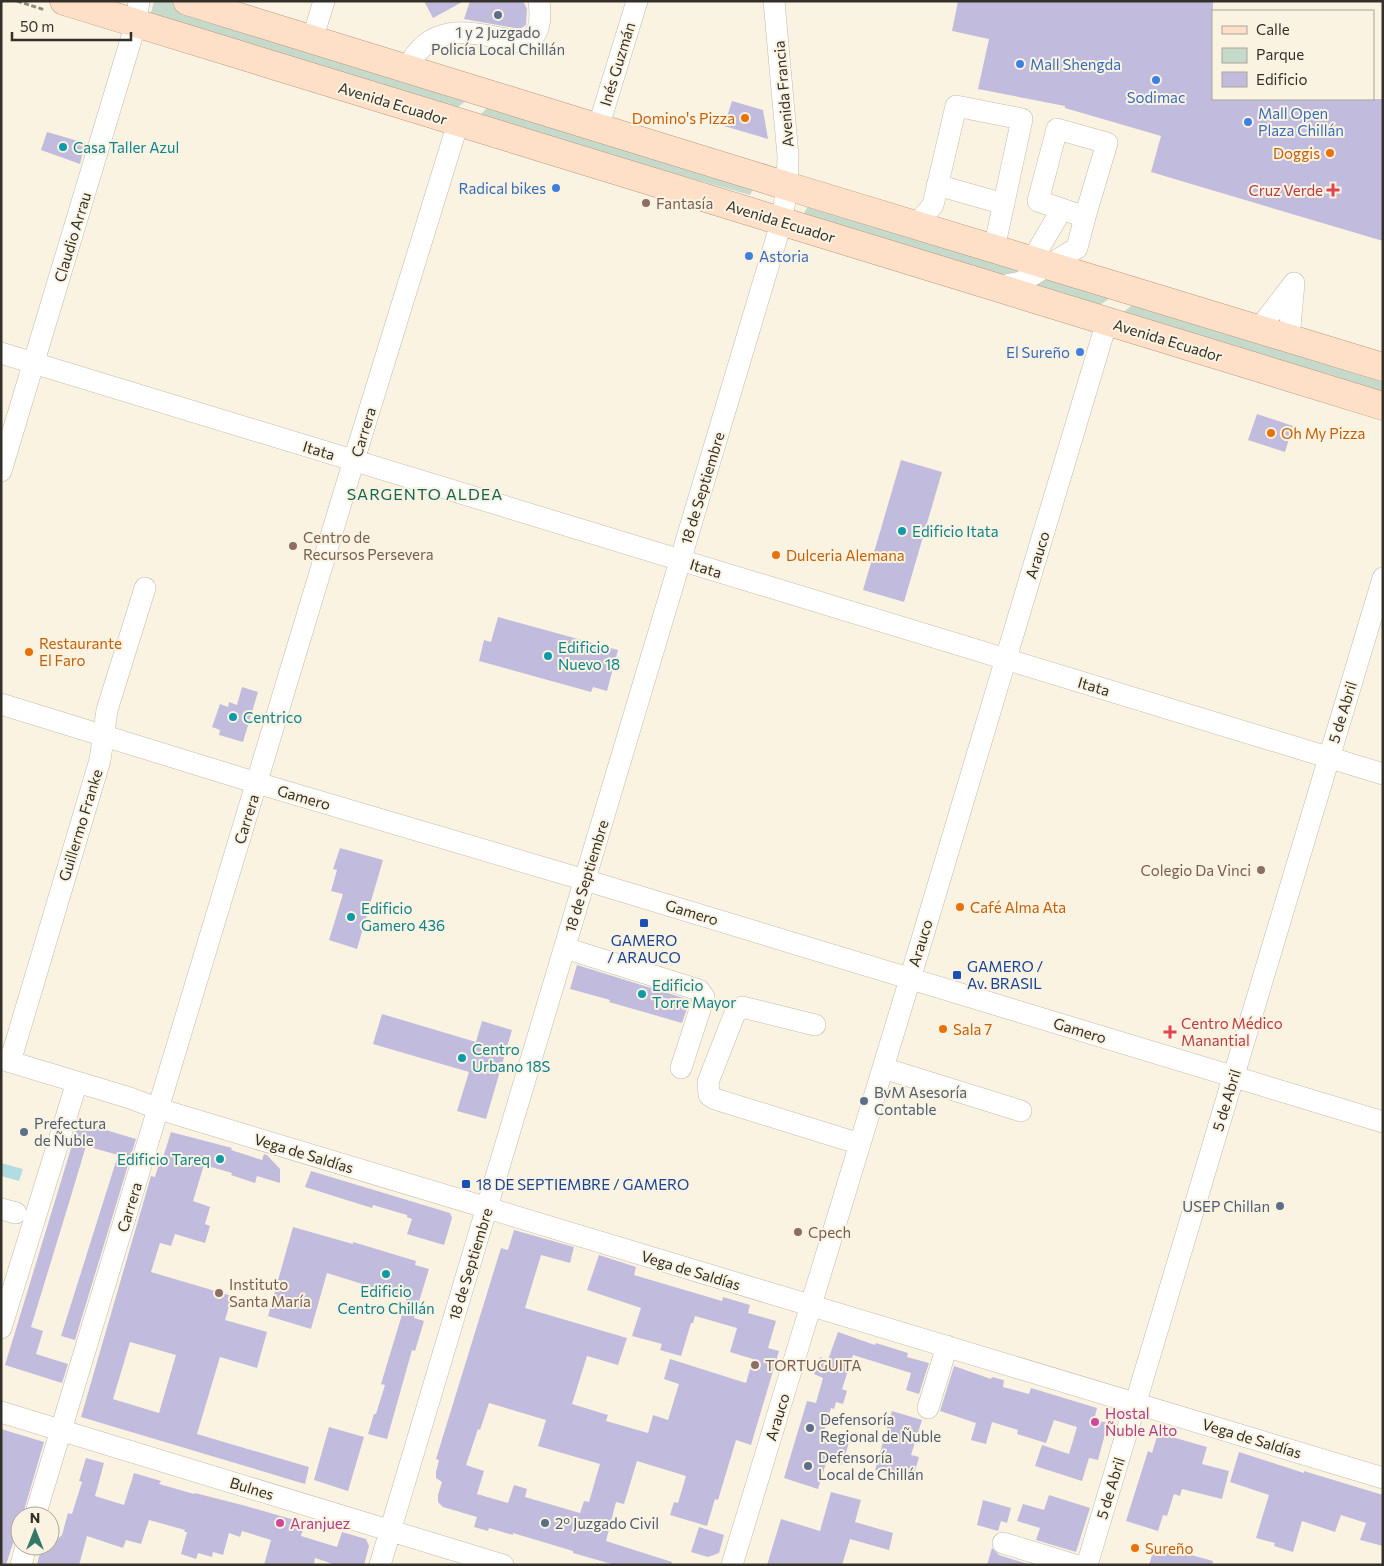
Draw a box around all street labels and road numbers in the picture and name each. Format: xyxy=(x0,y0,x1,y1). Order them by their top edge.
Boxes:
street label: Inés Guzmán xyxy=(596,20,638,108)
street label: Avenida Francia xyxy=(769,40,797,148)
street label: Avenida Ecuador xyxy=(336,78,450,128)
street label: Claudio Arrau xyxy=(50,190,94,284)
street label: Avenida Ecuador xyxy=(724,196,838,246)
street label: Avenida Ecuador xyxy=(1111,315,1225,365)
street label: Carrera xyxy=(347,405,379,459)
street label: 18 de Septiembre xyxy=(676,429,728,547)
street label: Itata xyxy=(301,437,337,463)
street label: Arauco xyxy=(1021,529,1053,581)
street label: Itata xyxy=(688,555,724,581)
street label: Itata xyxy=(1076,673,1112,699)
street label: 5 de Abril xyxy=(1324,679,1360,745)
street label: Guillermo Franke xyxy=(54,767,106,883)
street label: Gamero xyxy=(275,781,333,813)
street label: Carrera xyxy=(230,792,262,846)
street label: 18 de Septiembre xyxy=(560,817,612,935)
street label: Gamero xyxy=(663,895,721,929)
street label: Arauco xyxy=(904,917,936,969)
street label: Gamero xyxy=(1051,1013,1109,1047)
street label: 5 de Abril xyxy=(1208,1067,1244,1133)
street label: Vega de Saldías xyxy=(252,1129,356,1177)
street label: Carrera xyxy=(113,1180,145,1234)
street label: 18 de Septiembre xyxy=(444,1205,496,1323)
street label: Vega de Saldías xyxy=(639,1246,743,1294)
street label: Arauco xyxy=(761,1391,793,1443)
street label: Vega de Saldías xyxy=(1200,1414,1304,1462)
street label: 5 de Abril xyxy=(1092,1455,1128,1521)
street label: Bulnes xyxy=(228,1473,276,1503)

